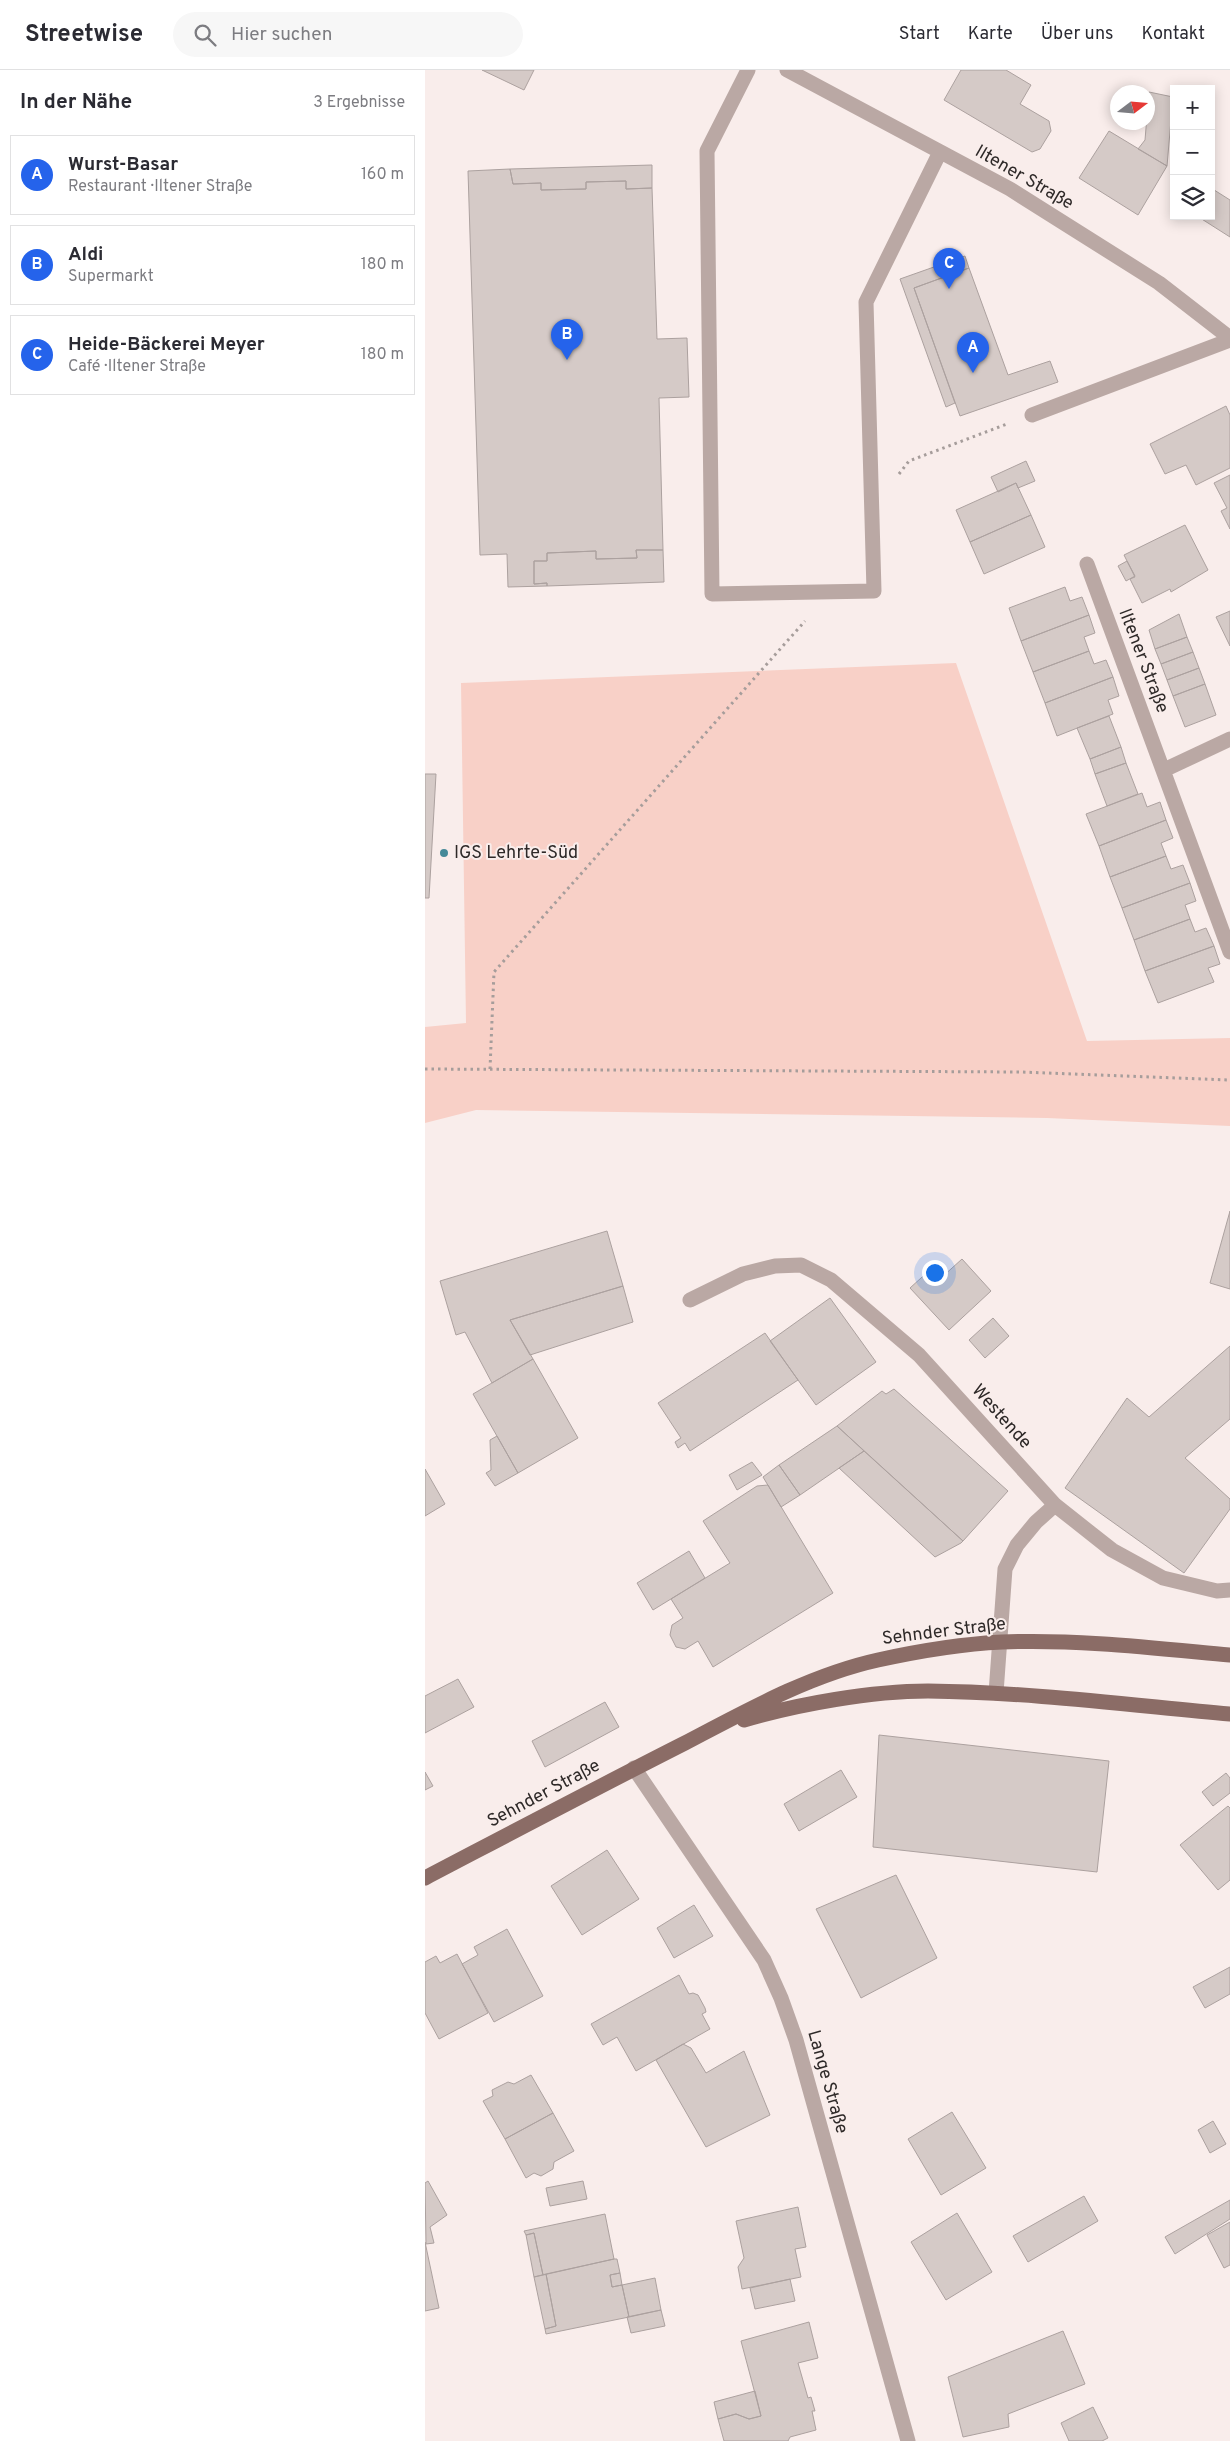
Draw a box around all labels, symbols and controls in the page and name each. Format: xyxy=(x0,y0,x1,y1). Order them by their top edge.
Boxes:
search box xyxy=(173,12,523,57)
text: Streetwise xyxy=(25,20,143,50)
icon: search xyxy=(191,21,219,49)
text: Hier suchen xyxy=(231,23,332,47)
text: Start xyxy=(899,23,940,46)
text: Karte xyxy=(968,23,1013,46)
text: Über uns xyxy=(1041,23,1113,46)
text: Kontakt xyxy=(1141,23,1205,46)
north arrow xyxy=(1110,85,1155,130)
map controls xyxy=(1170,85,1215,220)
button: + xyxy=(1170,85,1215,130)
text: In der Nähe xyxy=(20,89,132,116)
text: 3 Ergebnisse xyxy=(313,93,405,113)
button: − xyxy=(1170,130,1215,175)
street label: Iltener Straße xyxy=(971,140,1077,216)
text: Wurst-Basar xyxy=(68,153,178,177)
text: A xyxy=(31,165,43,185)
text: 160 m xyxy=(361,165,404,185)
button: layers xyxy=(1170,175,1215,220)
text: Restaurant · Iltener Straße xyxy=(68,177,252,197)
text: Aldi xyxy=(68,243,104,267)
pin: C xyxy=(933,248,965,289)
text: B xyxy=(31,255,43,275)
text: 180 m xyxy=(361,255,404,275)
text: Supermarkt xyxy=(68,267,154,287)
pin: B xyxy=(551,319,583,360)
pin: A xyxy=(957,332,989,373)
text: Heide-Bäckerei Meyer xyxy=(68,333,265,357)
text: C xyxy=(32,345,42,365)
text: 180 m xyxy=(361,345,404,365)
text: Café · Iltener Straße xyxy=(68,357,206,377)
street label: Iltener Straße xyxy=(1113,605,1173,717)
place label: IGS Lehrte-Süd xyxy=(454,842,578,865)
marker: IGS Lehrte-Süd xyxy=(438,847,450,859)
your location xyxy=(922,1260,948,1286)
street label: Westende xyxy=(966,1380,1036,1454)
street label: Sehnder Straße xyxy=(881,1613,1007,1651)
street label: Sehnder Straße xyxy=(484,1755,604,1833)
street label: Lange Straße xyxy=(801,2028,853,2136)

